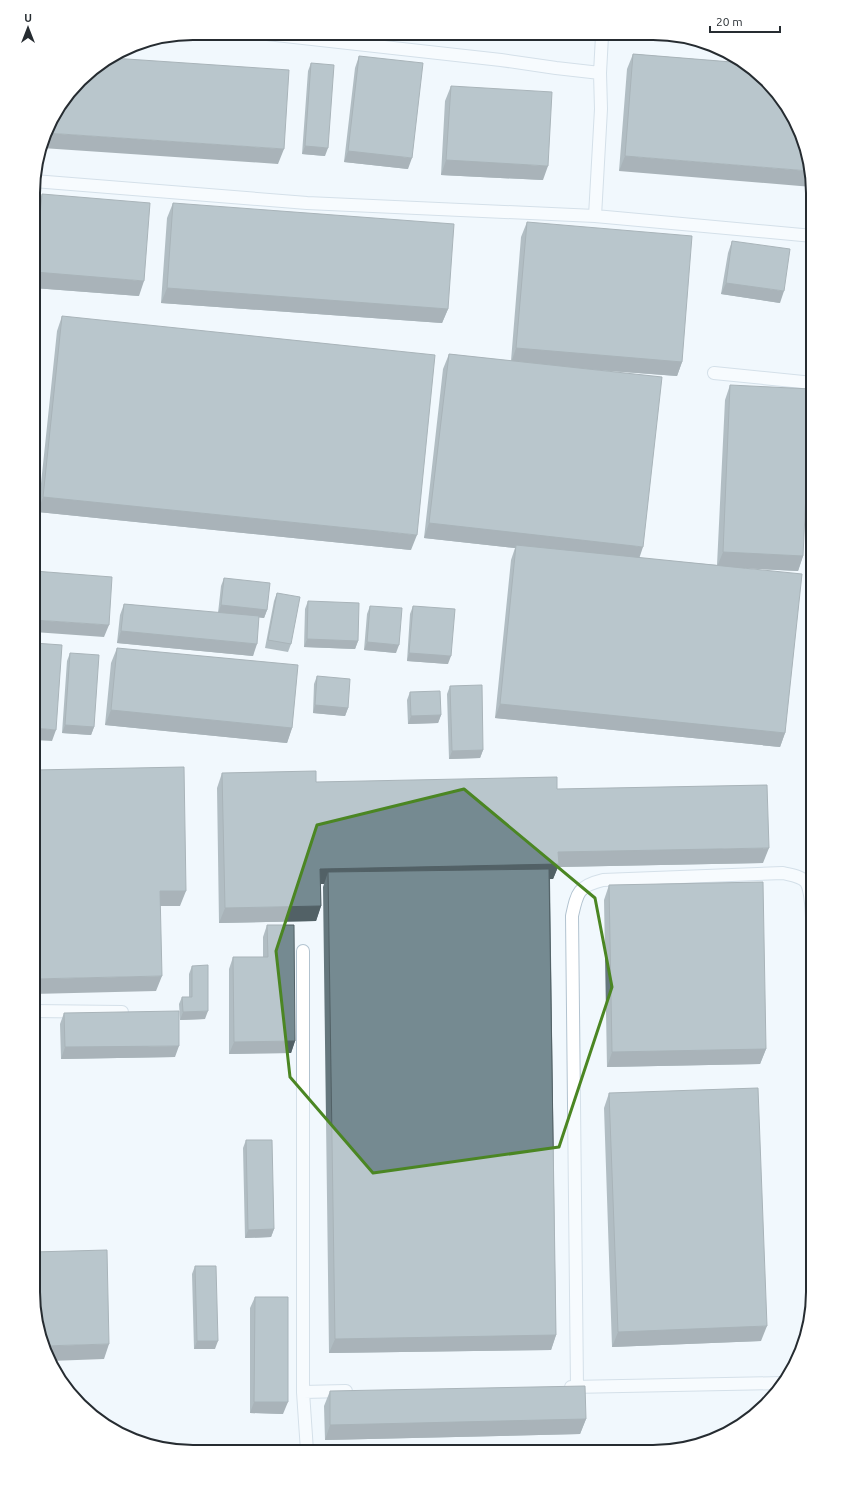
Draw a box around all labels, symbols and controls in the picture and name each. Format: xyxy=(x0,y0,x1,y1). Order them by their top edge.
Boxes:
north arrow xyxy=(8,8,48,48)
scale bar xyxy=(710,8,780,34)
text: U xyxy=(24,12,32,24)
text: 20 m xyxy=(716,15,743,28)

